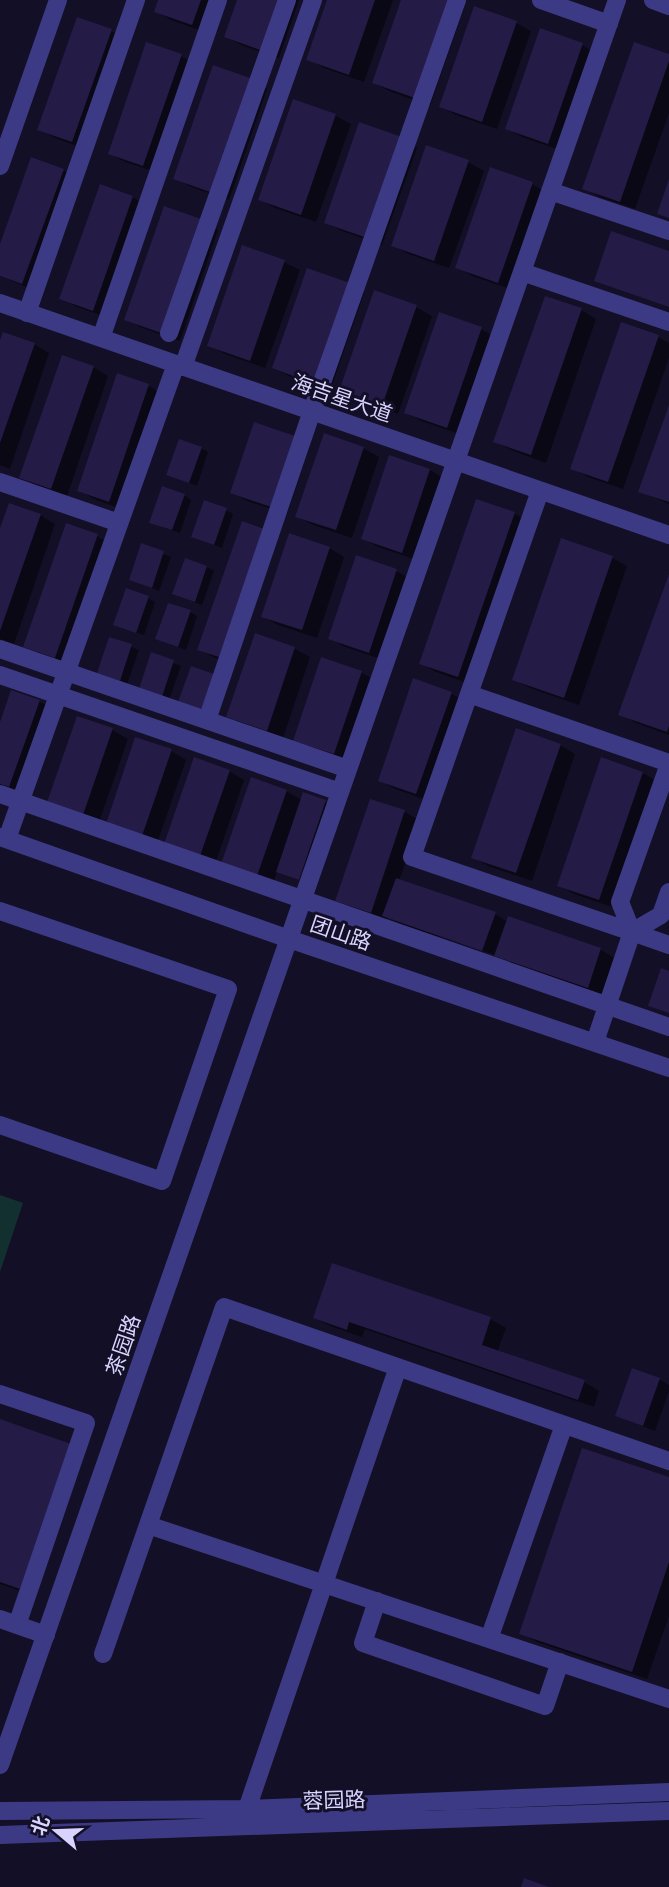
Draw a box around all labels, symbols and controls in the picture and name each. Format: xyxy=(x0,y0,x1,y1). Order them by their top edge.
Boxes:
street label: 海吉星大道 xyxy=(288,369,396,427)
street label: 团山路 xyxy=(307,911,375,955)
street label: 茶园路 xyxy=(101,1311,145,1379)
street label: 蓉园路 xyxy=(302,1786,366,1814)
north arrow xyxy=(21,1796,91,1866)
text: 北 xyxy=(26,1813,54,1838)

